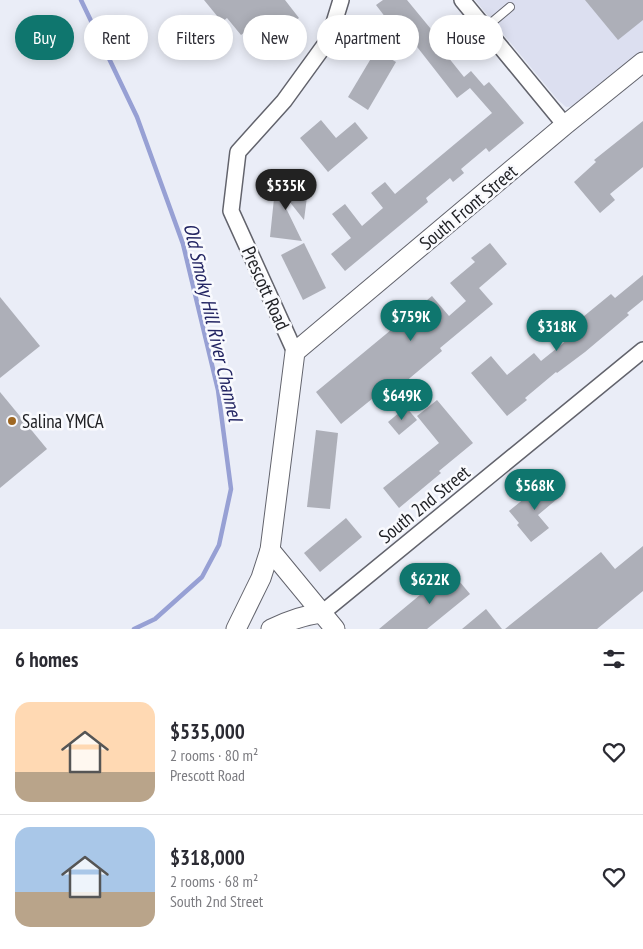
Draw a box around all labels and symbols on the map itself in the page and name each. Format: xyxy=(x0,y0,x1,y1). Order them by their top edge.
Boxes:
street label: South Front Street xyxy=(414,159,522,255)
pin: $535K xyxy=(251,168,321,211)
water label: Old Smoky Hill River Channel xyxy=(178,220,249,426)
street label: Prescott Road xyxy=(237,242,295,334)
pin: $759K xyxy=(376,300,446,342)
pin: $318K xyxy=(522,310,592,352)
pin: $649K xyxy=(367,378,437,421)
place label: Salina YMCA xyxy=(22,409,104,433)
marker: Salina YMCA xyxy=(6,415,18,427)
street label: South 2nd Street xyxy=(373,459,475,548)
pin: $568K xyxy=(500,468,570,511)
pin: $622K xyxy=(395,562,465,605)

